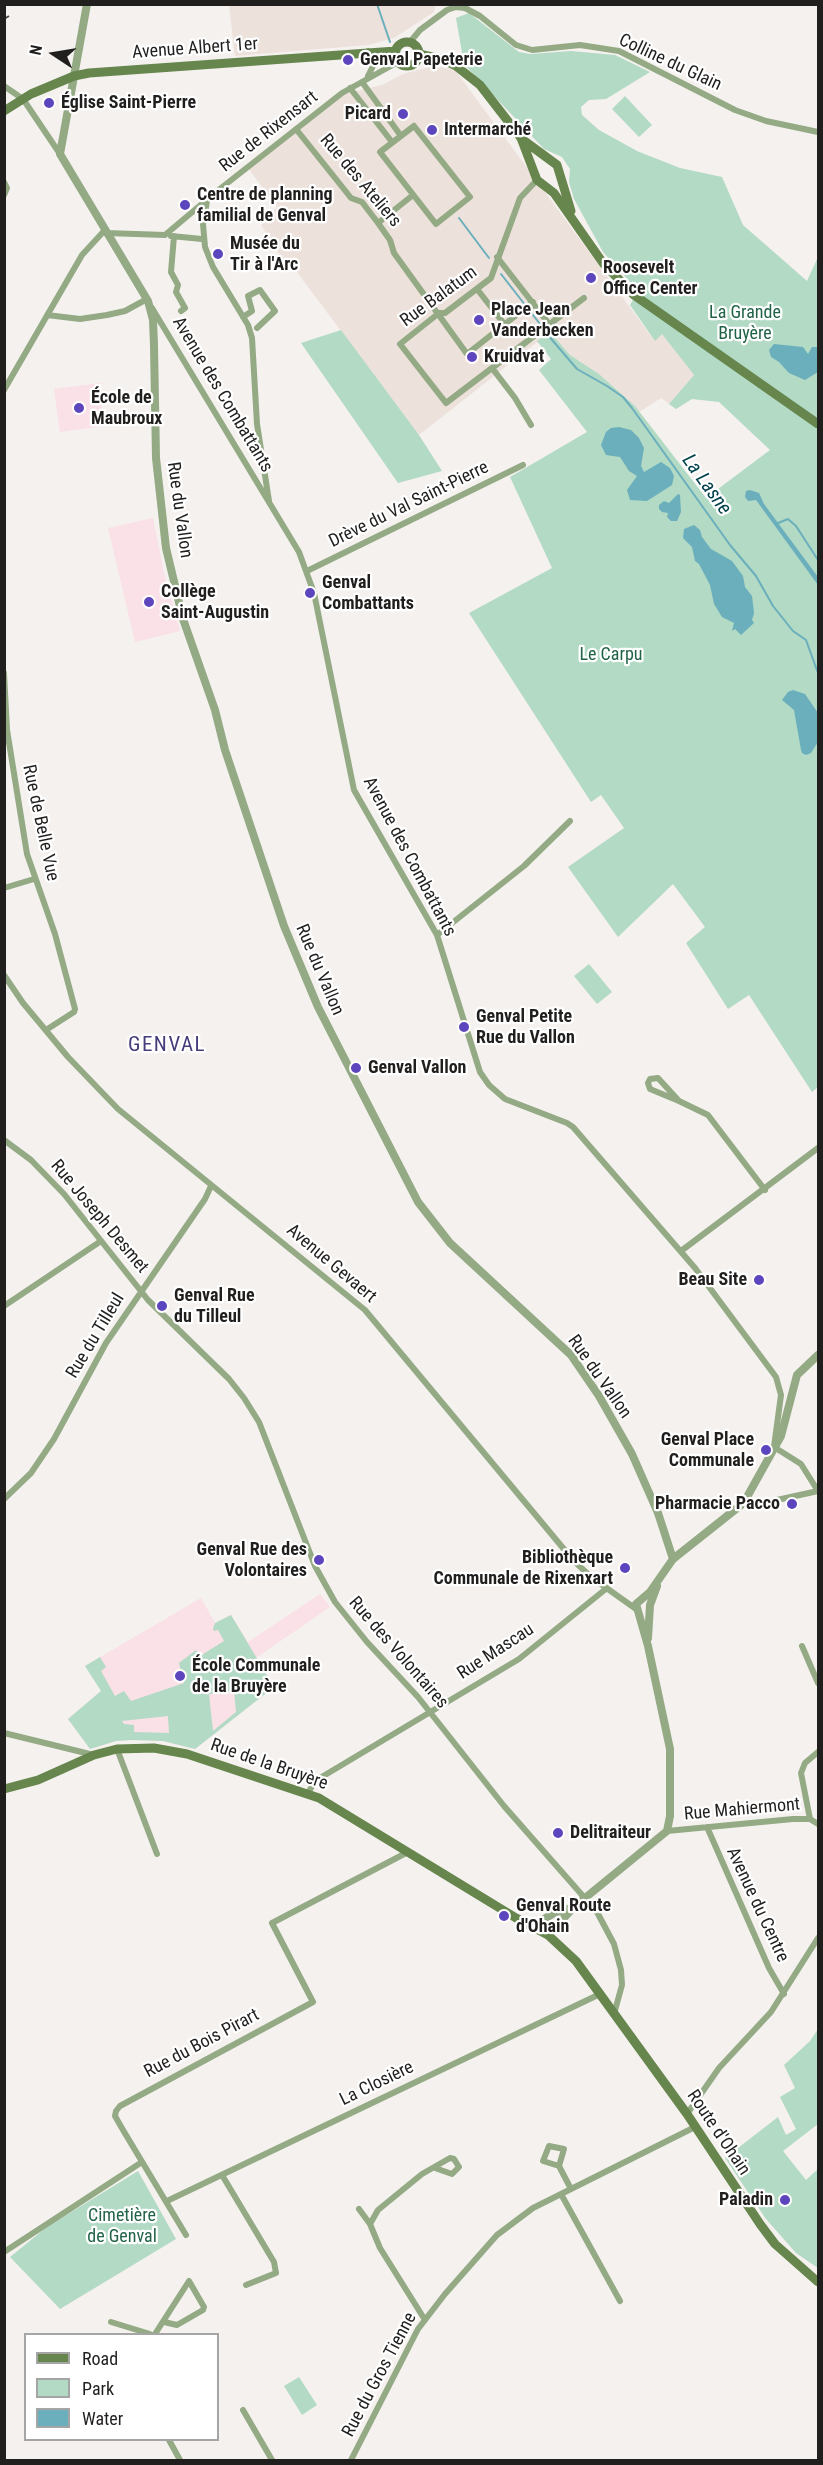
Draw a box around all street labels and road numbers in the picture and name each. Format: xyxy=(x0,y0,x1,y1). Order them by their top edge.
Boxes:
street label: Colline du Glain xyxy=(615,30,725,96)
street label: Avenue Albert 1er xyxy=(131,34,259,64)
street label: Rue de Rixensart xyxy=(215,87,323,177)
street label: Rue des Ateliers xyxy=(315,130,405,232)
street label: Rue Balatum xyxy=(396,262,482,332)
street label: Avenue des Combattants xyxy=(167,313,277,477)
street label: Drève du Val Saint-Pierre xyxy=(326,457,492,553)
street label: Rue du Vallon xyxy=(162,461,196,559)
street label: Rue de Belle Vue xyxy=(17,763,63,883)
street label: Avenue des Combattants xyxy=(358,774,460,940)
street label: Rue du Vallon xyxy=(290,921,348,1019)
street label: Rue Joseph Desmet xyxy=(45,1156,153,1278)
street label: Avenue Gevaert xyxy=(282,1220,380,1308)
street label: Rue du Tilleul xyxy=(62,1289,130,1383)
street label: Rue du Vallon xyxy=(562,1331,636,1423)
street label: Rue des Volontaires xyxy=(344,1593,452,1713)
street label: Rue Mascau xyxy=(454,1619,538,1685)
street label: Rue de la Bruyère xyxy=(207,1735,331,1795)
street label: Rue Mahiermont xyxy=(683,1794,801,1826)
street label: Avenue du Centre xyxy=(721,1844,793,1966)
street label: Rue du Bois Pirart xyxy=(141,2005,263,2083)
street label: La Closière xyxy=(337,2057,417,2111)
street label: Route d'Ohain xyxy=(682,2086,754,2180)
street label: Rue du Gros Tienne xyxy=(338,2309,422,2441)

